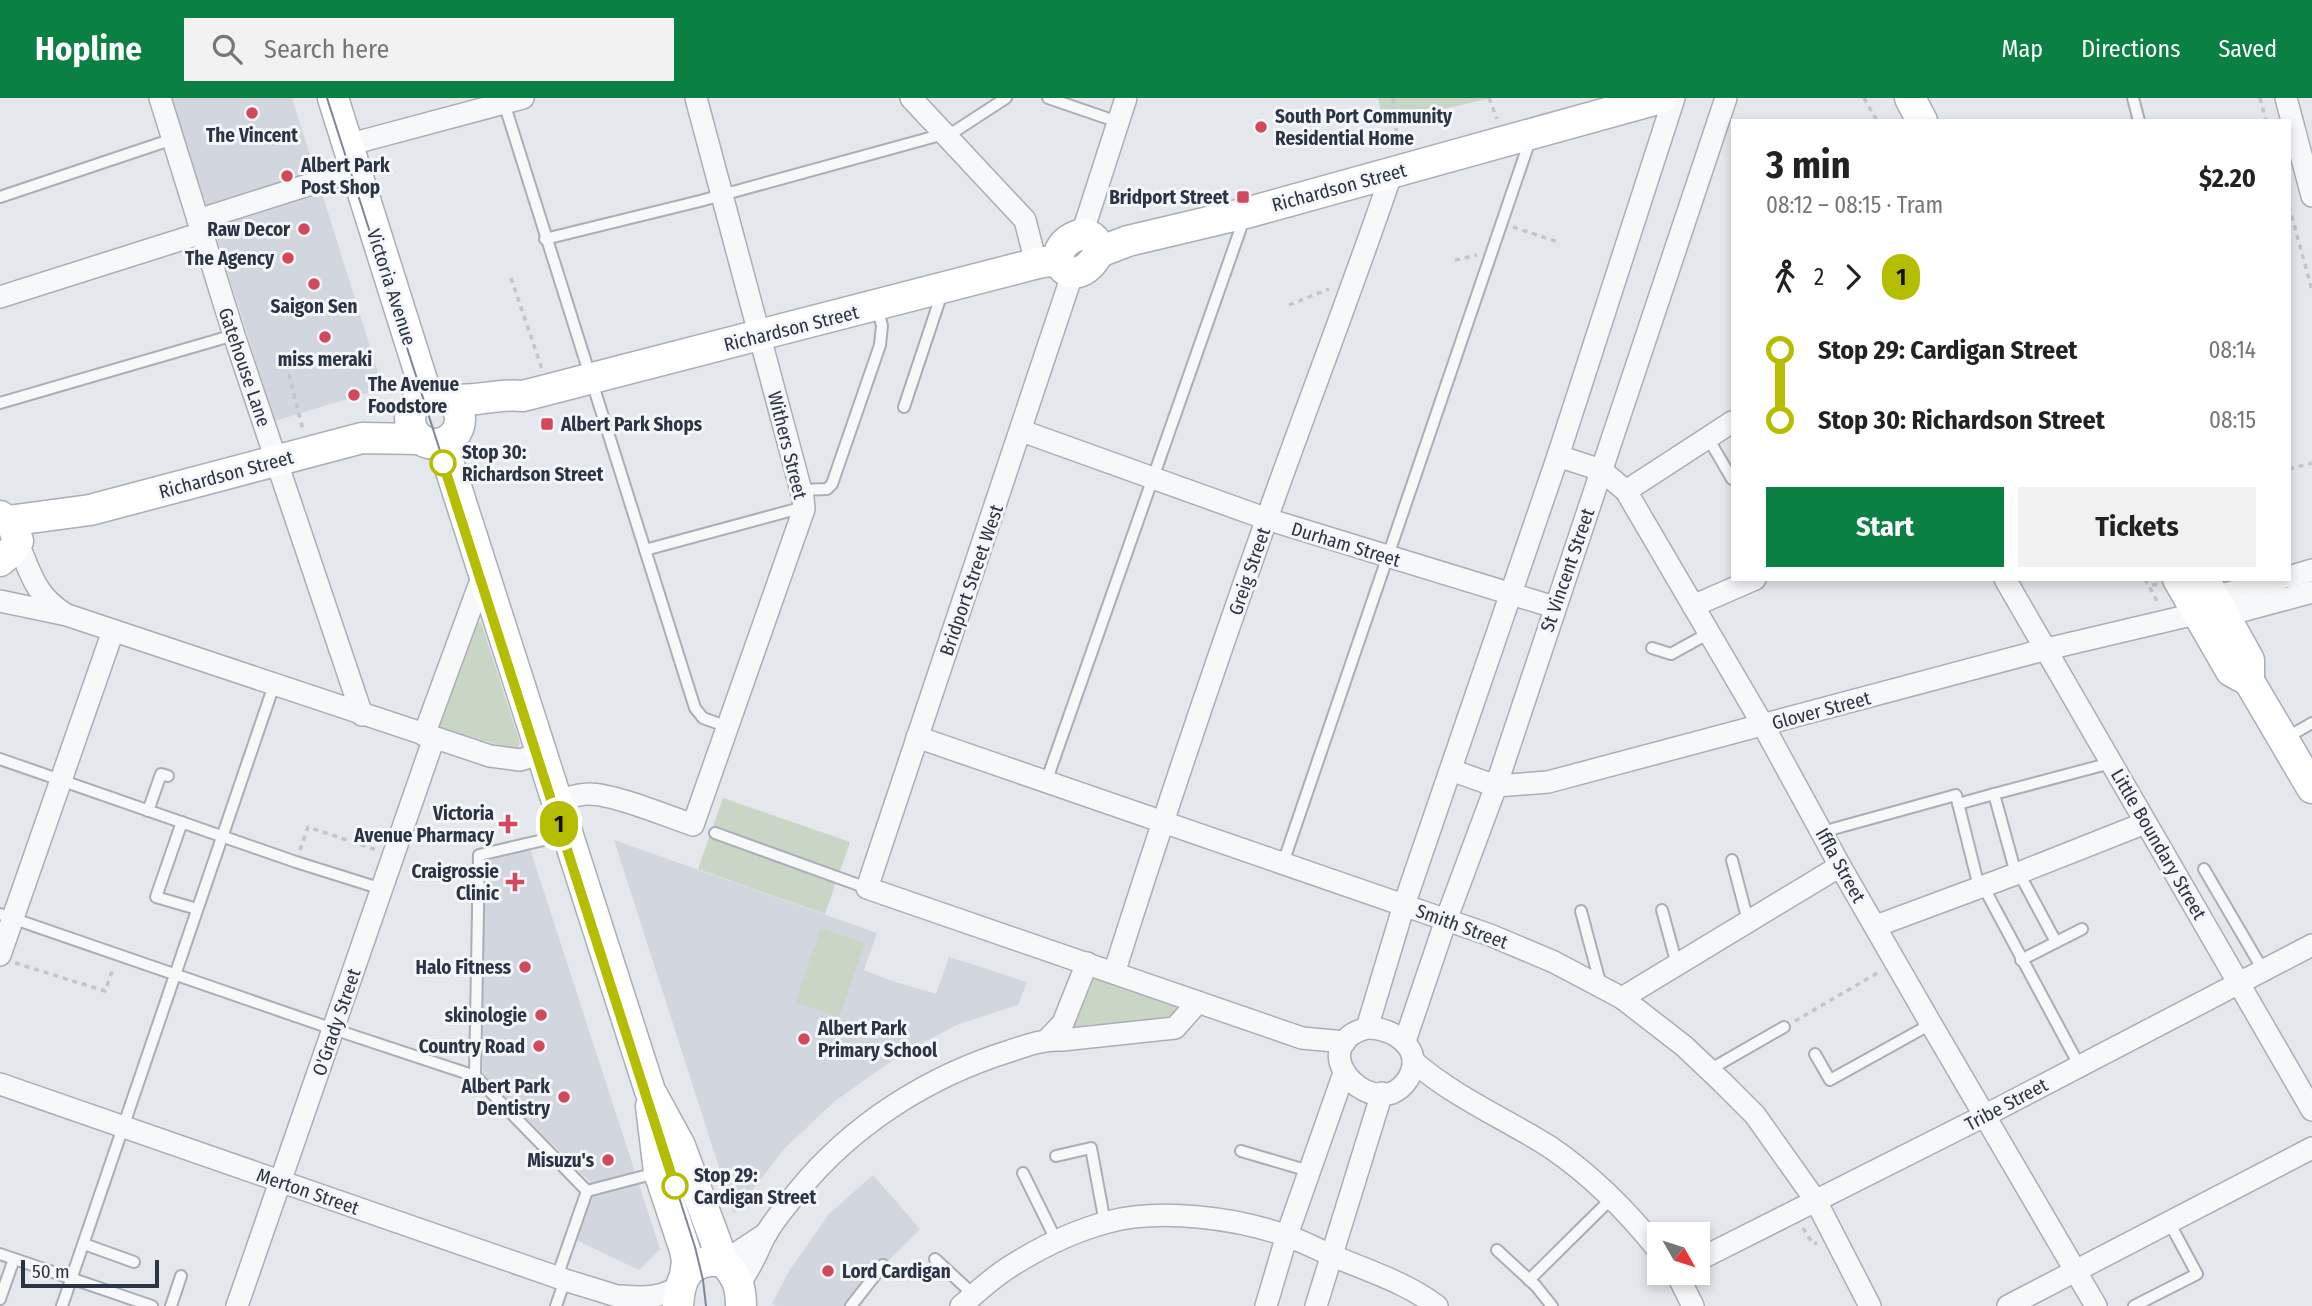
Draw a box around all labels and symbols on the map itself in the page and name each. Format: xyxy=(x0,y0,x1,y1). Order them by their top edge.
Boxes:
marker: The Vincent xyxy=(244,105,260,121)
place label: South Port Community Residential Home xyxy=(1275,105,1453,150)
marker: South Port Community Residential Home xyxy=(1253,119,1269,135)
place label: The Vincent xyxy=(206,124,298,147)
place label: Albert Park Post Shop xyxy=(300,154,390,199)
street label: Richardson Street xyxy=(1269,158,1410,216)
marker: Albert Park Post Shop xyxy=(279,168,295,184)
place label: Bridport Street xyxy=(1109,186,1229,209)
marker: Bridport Street xyxy=(1235,189,1251,205)
place label: Raw Decor xyxy=(207,218,291,241)
marker: Raw Decor xyxy=(296,221,312,237)
street label: Victoria Avenue xyxy=(362,226,421,348)
place label: The Agency xyxy=(185,247,275,270)
marker: The Agency xyxy=(280,250,296,266)
marker: Saigon Sen xyxy=(306,276,322,292)
place label: Saigon Sen xyxy=(271,295,357,318)
street label: Richardson Street xyxy=(721,300,862,356)
street label: Gatehouse Lane xyxy=(213,305,276,430)
marker: miss meraki xyxy=(317,329,333,345)
place label: miss meraki xyxy=(278,348,372,371)
place label: The Avenue Foodstore xyxy=(368,373,459,418)
marker: The Avenue Foodstore xyxy=(346,387,362,403)
street label: Withers Street xyxy=(763,389,812,502)
place label: Albert Park Shops xyxy=(560,413,703,436)
marker: Albert Park Shops xyxy=(539,416,555,432)
place label: Stop 30: Richardson Street xyxy=(462,441,604,486)
street label: Richardson Street xyxy=(156,445,297,503)
marker: Stop 30: Richardson Street xyxy=(430,450,456,476)
street label: Bridport Street West xyxy=(935,501,1008,659)
street label: St Vincent Street xyxy=(1536,505,1600,635)
street label: Durham Street xyxy=(1289,517,1404,572)
street label: Greig Street xyxy=(1224,524,1275,618)
street label: Glover Street xyxy=(1769,686,1874,735)
street label: Little Boundary Street xyxy=(2106,765,2212,924)
line badge: 1 xyxy=(536,801,582,847)
place label: Victoria Avenue Pharmacy xyxy=(353,802,495,847)
marker: Victoria Avenue Pharmacy xyxy=(500,816,516,832)
street label: Iffla Street xyxy=(1811,824,1871,907)
place label: Craigrossie Clinic xyxy=(411,860,500,905)
marker: Craigrossie Clinic xyxy=(505,872,525,892)
street label: Smith Street xyxy=(1413,899,1512,954)
place label: Halo Fitness xyxy=(415,956,512,979)
marker: Halo Fitness xyxy=(517,959,533,975)
street label: O'Grady Street xyxy=(307,965,366,1079)
place label: skinologie xyxy=(445,1004,527,1027)
marker: skinologie xyxy=(533,1007,549,1023)
place label: Albert Park Primary School xyxy=(817,1017,938,1062)
marker: Albert Park Primary School xyxy=(796,1031,812,1047)
place label: Country Road xyxy=(419,1035,525,1058)
marker: Country Road xyxy=(531,1038,547,1054)
street label: Tribe Street xyxy=(1961,1073,2052,1136)
place label: Albert Park Dentistry xyxy=(460,1075,551,1120)
marker: Albert Park Dentistry xyxy=(556,1089,572,1105)
place label: Misuzu's xyxy=(527,1149,595,1172)
marker: Misuzu's xyxy=(600,1152,616,1168)
street label: Merton Street xyxy=(254,1163,363,1220)
place label: Stop 29: Cardigan Street xyxy=(694,1164,817,1209)
marker: Stop 29: Cardigan Street xyxy=(662,1173,688,1199)
north arrow xyxy=(1647,1222,1710,1284)
scale bar xyxy=(21,1257,159,1289)
place label: Lord Cardigan xyxy=(842,1260,951,1283)
marker: Lord Cardigan xyxy=(820,1263,836,1279)

